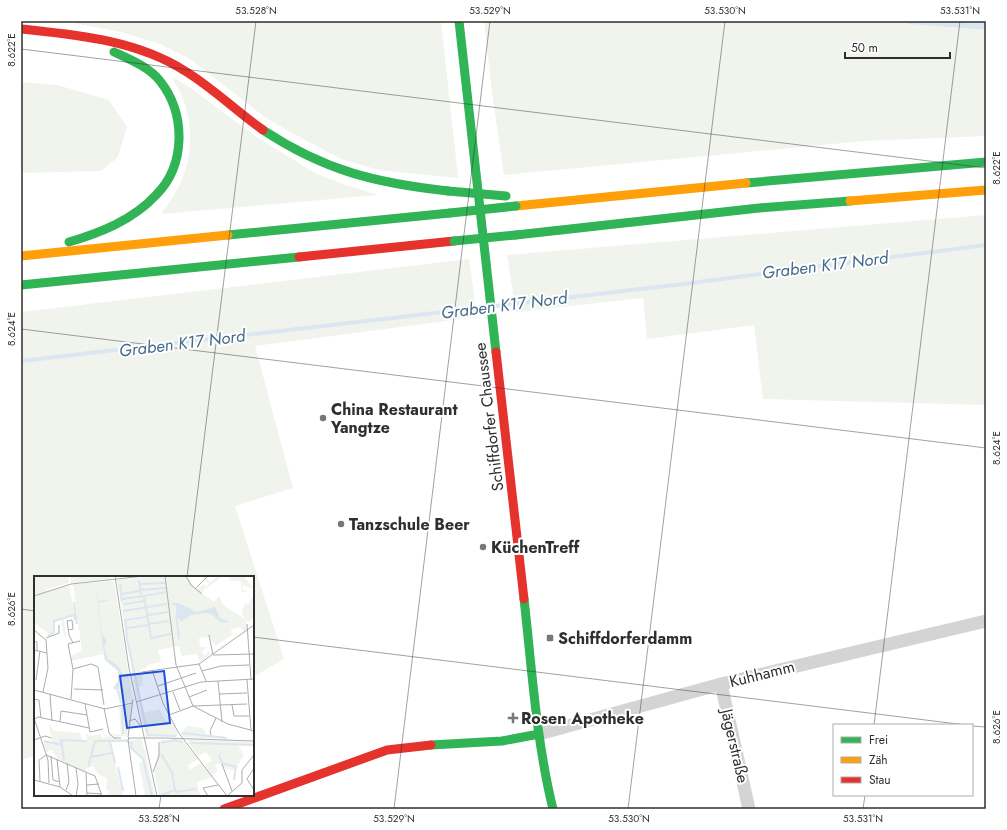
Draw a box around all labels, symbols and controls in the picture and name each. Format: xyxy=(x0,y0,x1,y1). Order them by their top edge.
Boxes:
text: 53.528°N xyxy=(235,3,277,18)
text: 53.529°N xyxy=(469,3,511,18)
text: 53.530°N xyxy=(704,3,746,18)
text: 53.531°N xyxy=(940,3,980,18)
text: 8.622°E xyxy=(4,33,19,67)
scale bar xyxy=(845,34,950,60)
text: 50 m xyxy=(851,39,878,57)
text: 8.622°E xyxy=(989,151,1004,185)
water label: Graben K17 Nord xyxy=(761,245,891,285)
water label: Graben K17 Nord xyxy=(440,285,570,325)
text: 8.624°E xyxy=(4,312,19,346)
water label: Graben K17 Nord xyxy=(118,323,248,363)
street label: Schiffdorfer Chaussee xyxy=(468,341,510,493)
place label: China Restaurant Yangtze xyxy=(330,398,458,439)
marker: China Restaurant Yangtze xyxy=(318,413,328,423)
text: 8.624°E xyxy=(989,431,1004,465)
place label: Tanzschule Beer xyxy=(349,513,470,536)
marker: Tanzschule Beer xyxy=(336,519,346,529)
place label: KüchenTreff xyxy=(491,536,581,559)
marker: KüchenTreff xyxy=(478,542,488,552)
inset map xyxy=(34,576,254,796)
text: 8.626°E xyxy=(4,592,19,626)
place label: Schiffdorferdamm xyxy=(558,627,692,650)
marker: Schiffdorferdamm xyxy=(545,633,555,643)
street label: Kuhhamm xyxy=(727,655,797,693)
street label: Jägerstraße xyxy=(715,705,755,785)
place label: Rosen Apotheke xyxy=(521,707,644,730)
text: 8.626°E xyxy=(989,710,1004,744)
marker: Rosen Apotheke xyxy=(508,713,518,723)
legend xyxy=(833,724,973,796)
text: Frei xyxy=(869,731,888,749)
text: Zäh xyxy=(869,751,888,769)
text: Stau xyxy=(869,771,891,789)
text: 53.528°N xyxy=(138,811,180,826)
text: 53.529°N xyxy=(373,811,415,826)
text: 53.530°N xyxy=(608,811,650,826)
text: 53.531°N xyxy=(843,811,883,826)

